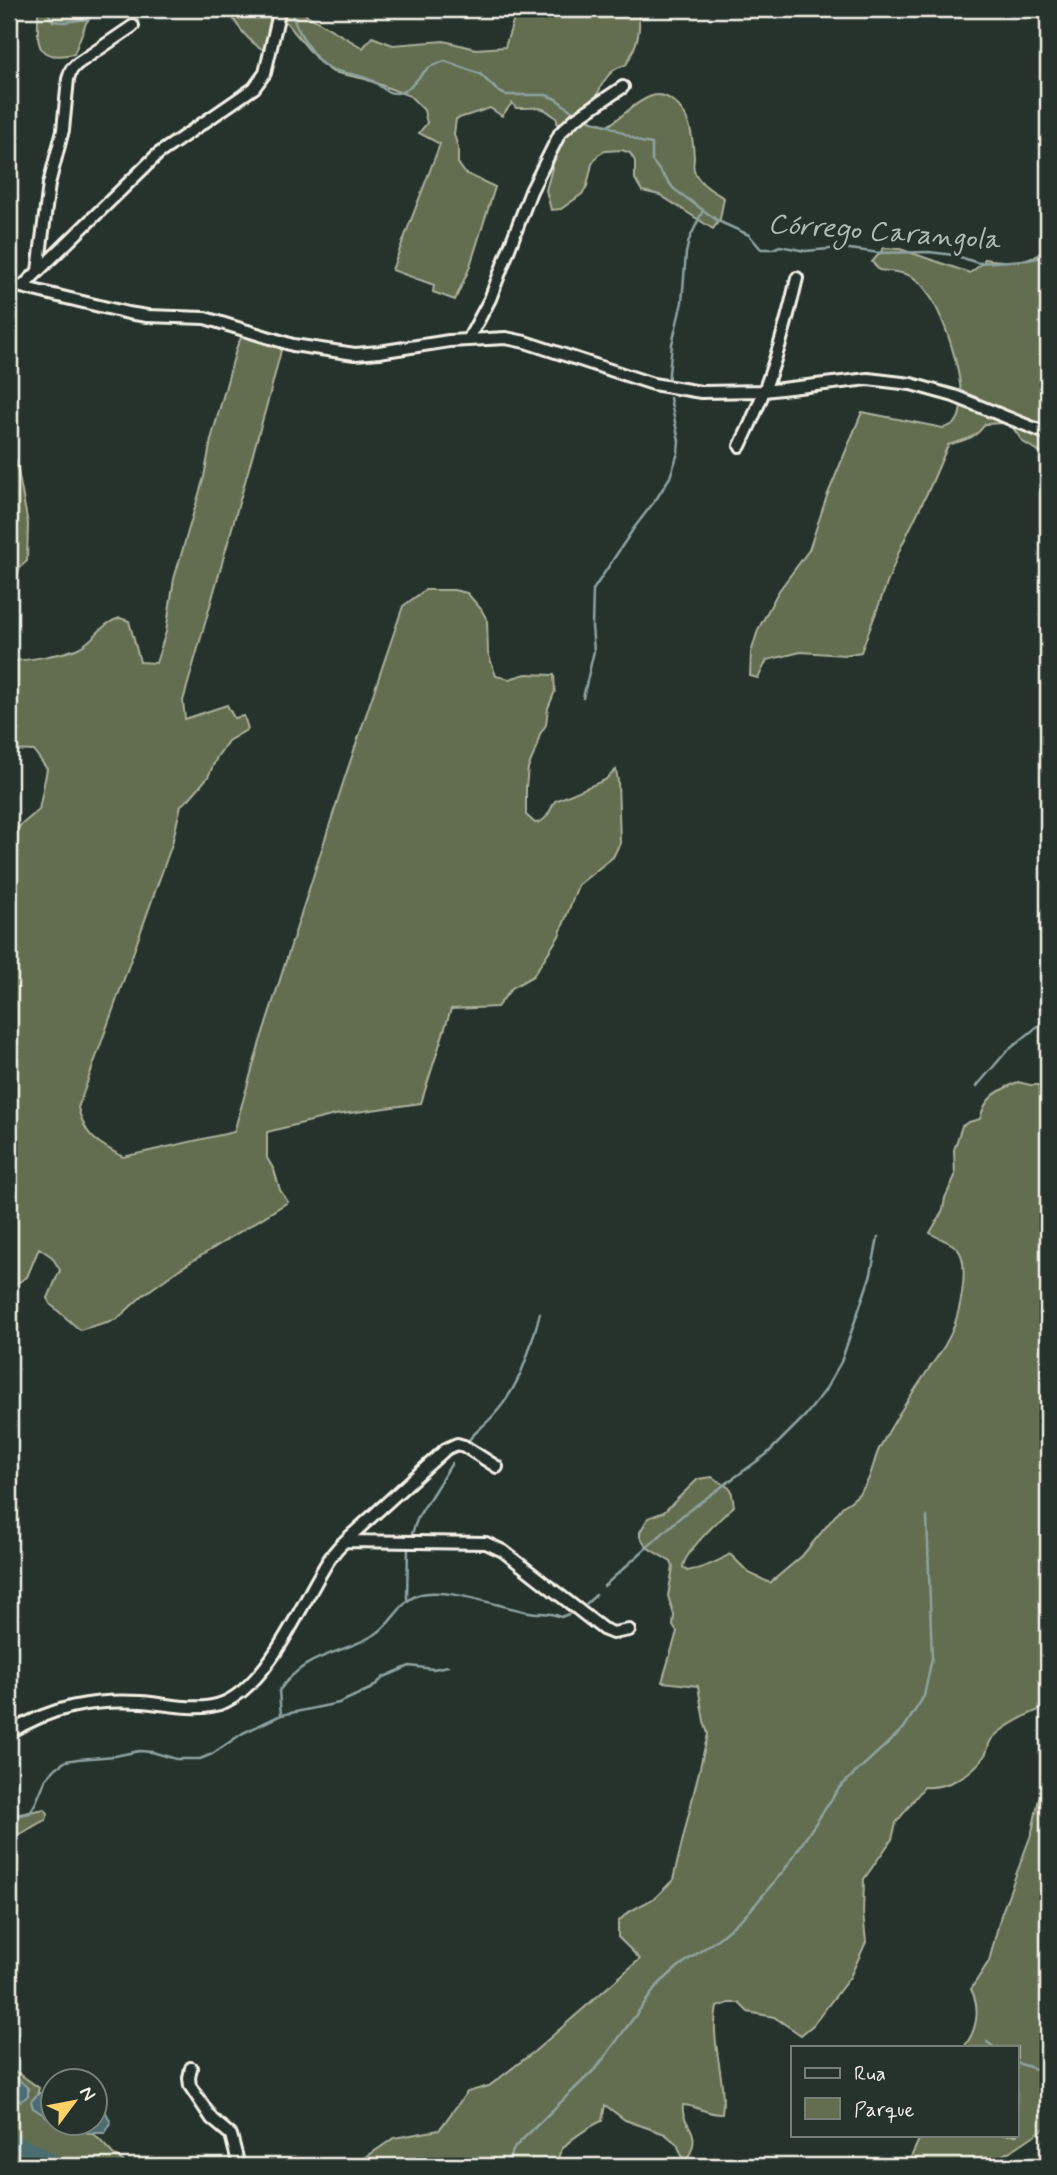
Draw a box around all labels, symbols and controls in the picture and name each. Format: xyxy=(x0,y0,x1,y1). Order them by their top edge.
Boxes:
water label: Córrego Carangola xyxy=(767,206,1002,262)
legend xyxy=(791,2046,1018,2136)
text: Rua xyxy=(854,2060,886,2088)
north arrow xyxy=(38,2066,108,2136)
text: N xyxy=(73,2082,101,2106)
text: Parque xyxy=(854,2096,915,2124)

